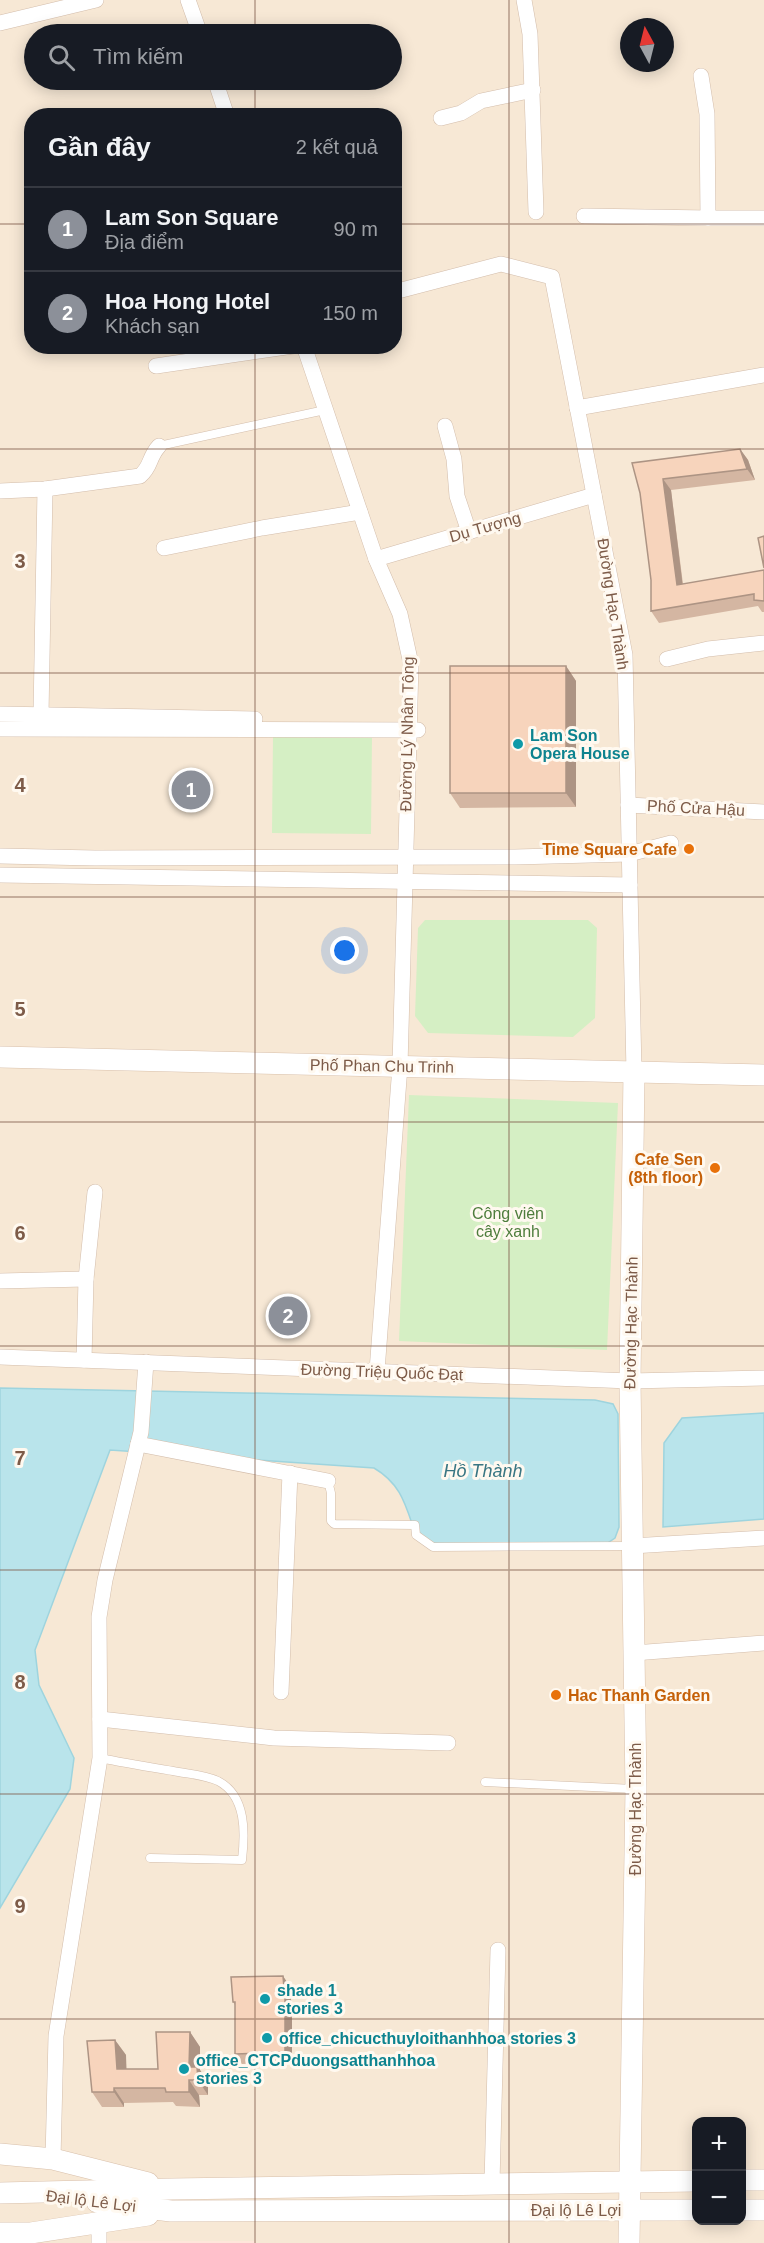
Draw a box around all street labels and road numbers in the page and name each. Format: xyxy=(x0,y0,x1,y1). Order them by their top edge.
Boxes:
street label: Dụ Tượng xyxy=(447,509,523,545)
street label: Đường Hạc Thành xyxy=(594,537,632,671)
street label: Đường Lý Nhân Tông xyxy=(397,656,417,812)
street label: Phố Cửa Hậu xyxy=(647,797,745,819)
street label: Phố Phan Chu Trinh xyxy=(310,1056,454,1076)
street label: Đường Hạc Thành xyxy=(621,1256,641,1390)
street label: Đường Triệu Quốc Đạt xyxy=(300,1361,464,1383)
street label: Đường Hạc Thành xyxy=(627,1743,644,1875)
street label: Đại lộ Lê Lợi xyxy=(45,2187,137,2215)
street label: Đại lộ Lê Lợi xyxy=(531,2202,621,2219)

